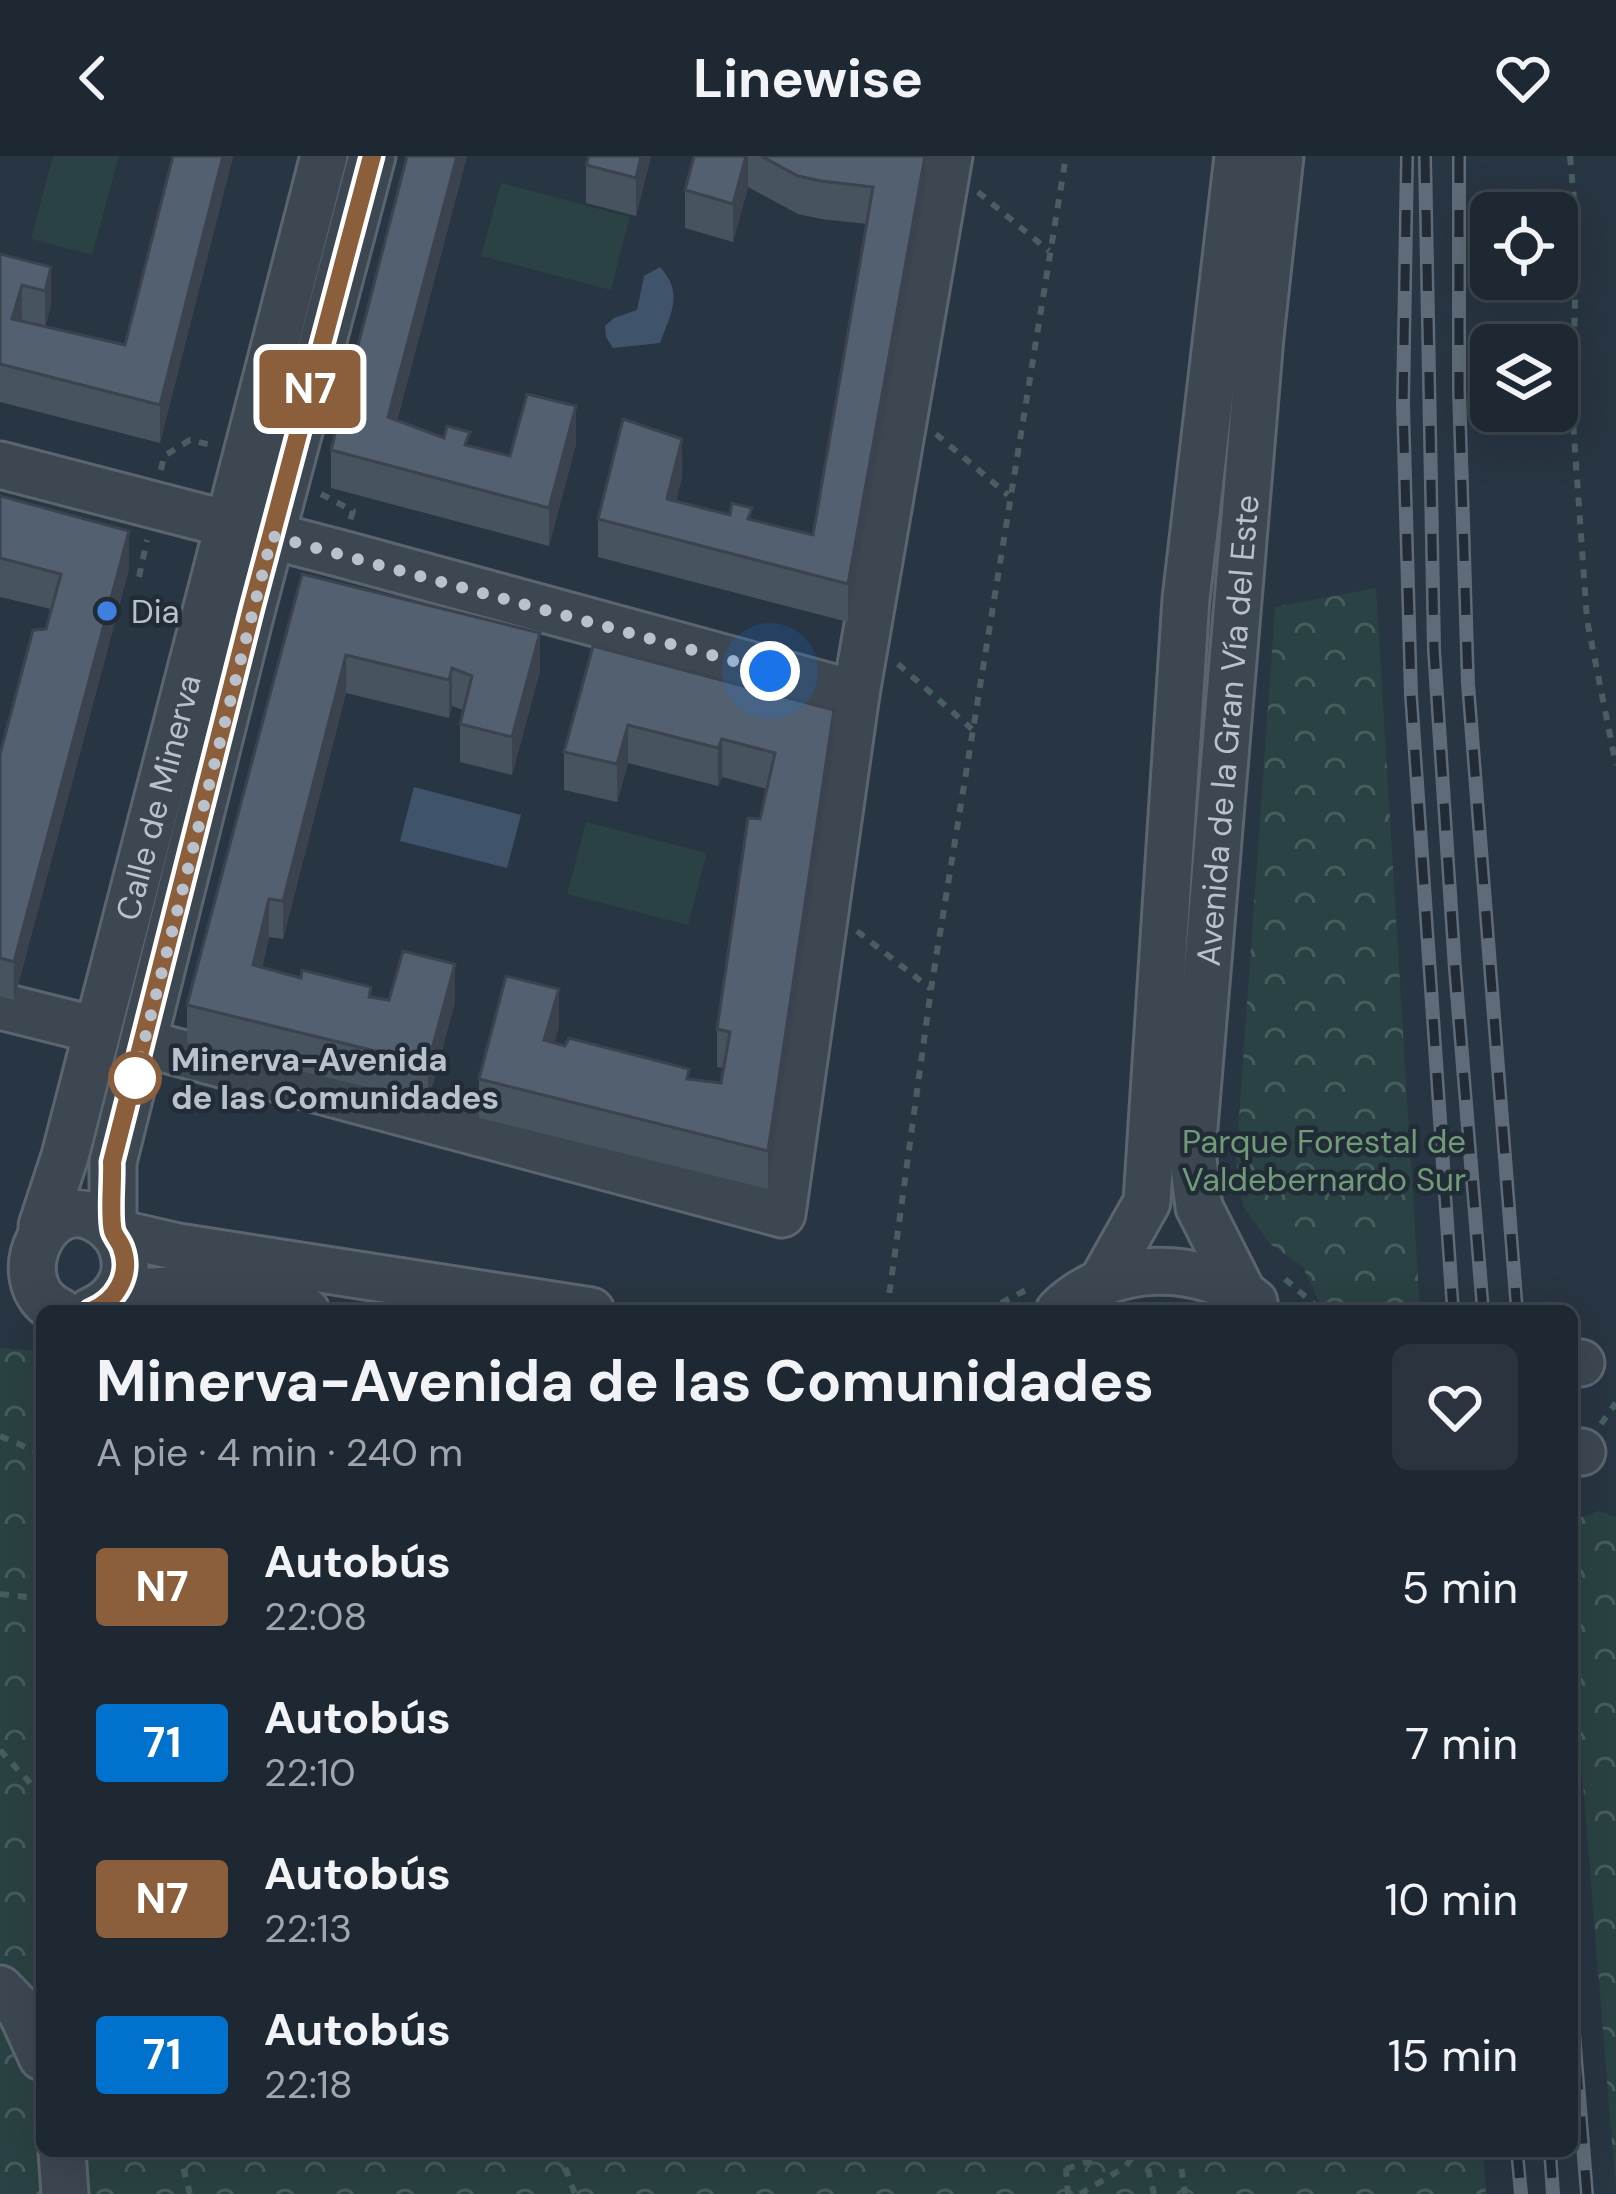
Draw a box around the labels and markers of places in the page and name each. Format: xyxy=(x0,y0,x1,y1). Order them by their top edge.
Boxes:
place label: Dia xyxy=(131,590,180,633)
marker: Dia xyxy=(94,598,120,624)
place label: Minerva-Avenida de las Comunidades xyxy=(171,1038,499,1119)
marker: Minerva-Avenida de las Comunidades xyxy=(110,1053,160,1103)

